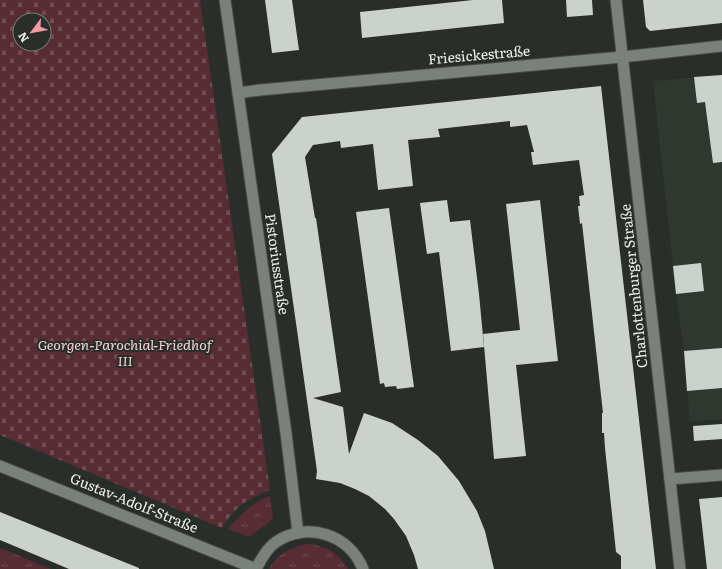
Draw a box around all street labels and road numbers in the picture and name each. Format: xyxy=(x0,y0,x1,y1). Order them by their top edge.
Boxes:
street label: Friesickestraße xyxy=(427,40,531,68)
street label: Charlottenburger Straße xyxy=(614,203,652,369)
street label: Pistoriusstraße xyxy=(261,212,295,316)
street label: Gustav-Adolf-Straße xyxy=(67,467,201,537)

